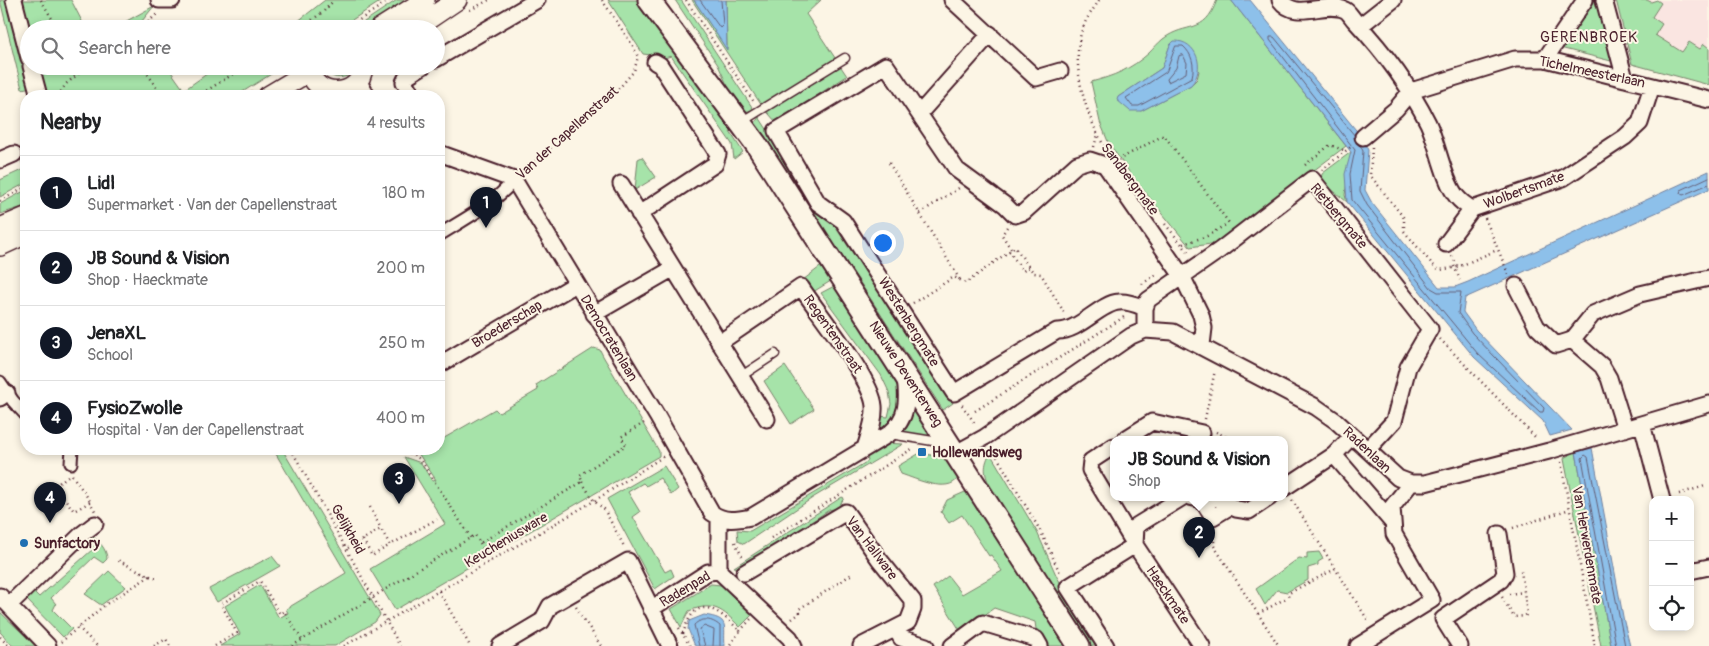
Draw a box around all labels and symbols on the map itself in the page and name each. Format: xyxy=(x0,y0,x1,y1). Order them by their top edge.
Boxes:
district label: GERENBROEK xyxy=(1540,28,1638,47)
street label: Tichelmeesterlaan xyxy=(1537,52,1647,92)
street label: Van der Capellenstraat xyxy=(512,82,622,184)
street label: Sandbergmate xyxy=(1097,140,1163,219)
street label: Wolbertsmate xyxy=(1481,168,1567,212)
street label: Rietbergmate xyxy=(1307,180,1371,252)
pin: 1 xyxy=(470,187,502,228)
your location xyxy=(870,230,896,256)
street label: Westenbergmate xyxy=(875,274,943,370)
street label: Democratenlaan xyxy=(577,292,641,384)
street label: Regentenstraat xyxy=(800,292,866,377)
street label: Broederschap xyxy=(469,296,546,352)
street label: Nieuwe Deventerweg xyxy=(865,318,947,430)
street label: Radenlaan xyxy=(1339,423,1395,477)
place label: Hollewandsweg xyxy=(932,444,1022,461)
marker: Hollewandsweg xyxy=(916,446,928,458)
pin: 3 xyxy=(383,463,415,504)
pin: 4 xyxy=(34,482,66,523)
street label: Van Herwerdenmate xyxy=(1568,485,1606,605)
street label: Gelijkheid xyxy=(327,501,369,557)
street label: Keucheniusware xyxy=(461,508,551,571)
street label: Van Hallware xyxy=(843,513,901,583)
pin: 2 xyxy=(1183,517,1215,558)
place label: Sunfactory xyxy=(34,535,100,552)
marker: Sunfactory xyxy=(18,537,30,549)
street label: Haeckmate xyxy=(1142,563,1194,627)
street label: Radenpad xyxy=(657,567,714,611)

